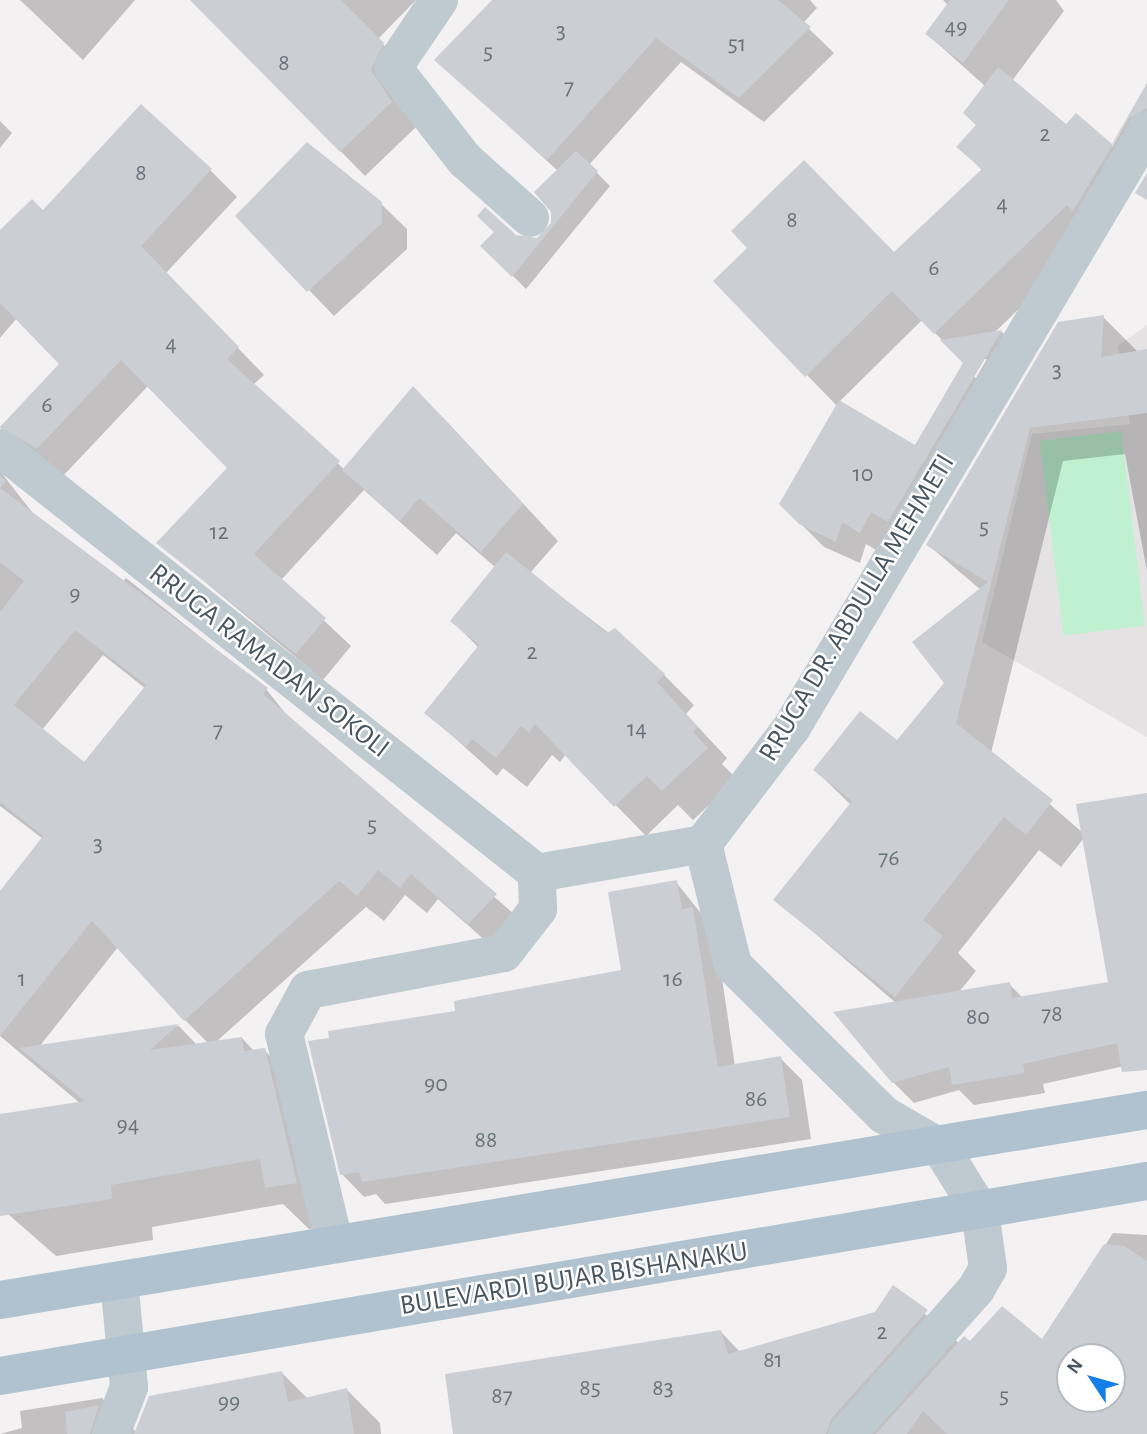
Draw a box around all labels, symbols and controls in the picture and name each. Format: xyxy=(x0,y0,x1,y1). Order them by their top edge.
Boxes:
house number: 49 xyxy=(945,14,967,42)
house number: 3 xyxy=(556,18,566,46)
house number: 51 xyxy=(728,31,746,59)
house number: 5 xyxy=(483,39,493,67)
house number: 8 xyxy=(278,50,290,78)
house number: 7 xyxy=(564,74,574,102)
house number: 2 xyxy=(1040,121,1050,149)
house number: 8 xyxy=(135,160,147,188)
house number: 4 xyxy=(996,191,1008,219)
house number: 8 xyxy=(786,207,798,235)
house number: 6 xyxy=(928,255,940,283)
house number: 4 xyxy=(165,331,177,359)
house number: 3 xyxy=(1052,357,1062,385)
house number: 6 xyxy=(41,392,53,420)
street label: RRUGA DR. ABDULLA MEHMETI xyxy=(752,448,962,768)
house number: 10 xyxy=(853,461,873,489)
house number: 5 xyxy=(979,514,989,542)
house number: 12 xyxy=(209,519,229,547)
street label: RRUGA RAMADAN SOKOLI xyxy=(142,557,396,765)
house number: 9 xyxy=(69,581,81,609)
house number: 2 xyxy=(527,639,537,667)
house number: 14 xyxy=(627,716,647,744)
house number: 7 xyxy=(213,717,223,745)
house number: 5 xyxy=(367,812,377,840)
house number: 3 xyxy=(93,831,103,859)
house number: 76 xyxy=(878,845,900,873)
house number: 1 xyxy=(18,966,26,994)
house number: 16 xyxy=(663,966,683,994)
house number: 78 xyxy=(1041,1001,1063,1029)
house number: 80 xyxy=(966,1004,990,1032)
house number: 90 xyxy=(424,1071,448,1099)
house number: 86 xyxy=(745,1086,767,1114)
house number: 94 xyxy=(117,1112,139,1140)
house number: 88 xyxy=(475,1127,497,1155)
street label: BULEVARDI BUJAR BISHANAKU xyxy=(398,1235,750,1323)
house number: 2 xyxy=(877,1319,887,1347)
north arrow xyxy=(1056,1343,1126,1413)
house number: 81 xyxy=(763,1347,783,1375)
text: N xyxy=(1064,1356,1087,1377)
house number: 85 xyxy=(579,1375,601,1403)
house number: 83 xyxy=(652,1375,674,1403)
house number: 87 xyxy=(491,1383,513,1411)
house number: 5 xyxy=(999,1383,1009,1411)
house number: 99 xyxy=(218,1389,240,1417)

